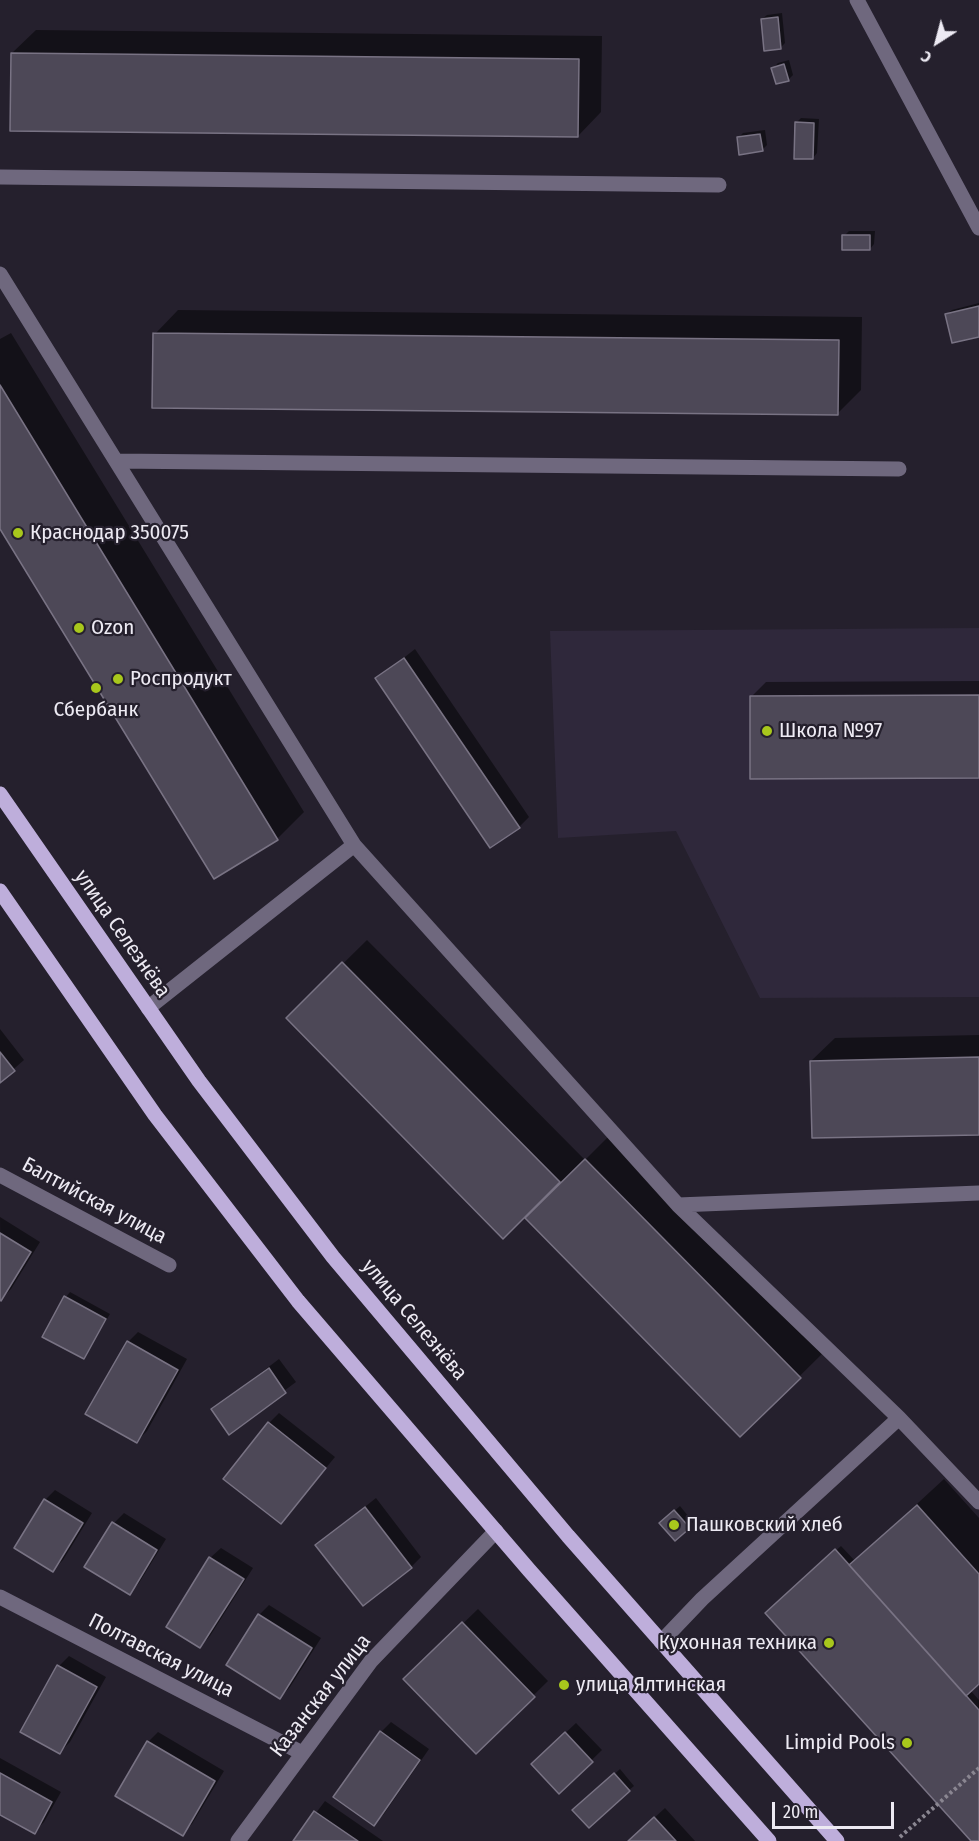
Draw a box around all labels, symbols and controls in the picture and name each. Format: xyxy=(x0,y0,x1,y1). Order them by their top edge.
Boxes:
north arrow xyxy=(907,12,967,72)
text: С xyxy=(917,47,935,67)
place label: Краснодар 350075 xyxy=(30,520,189,546)
marker: Краснодар 350075 xyxy=(11,526,25,540)
place label: Ozon xyxy=(91,615,134,641)
marker: Ozon xyxy=(72,621,86,635)
place label: Роспродукт xyxy=(130,666,232,692)
marker: Роспродукт xyxy=(111,672,125,686)
marker: Сбербанк xyxy=(89,681,103,695)
place label: Сбербанк xyxy=(54,697,138,723)
place label: Школа №97 xyxy=(779,718,882,744)
marker: Школа №97 xyxy=(760,724,774,738)
street label: улица Селезнёва xyxy=(69,865,175,1003)
street label: Балтийская улица xyxy=(17,1152,171,1250)
street label: улица Селезнёва xyxy=(356,1254,472,1386)
place label: Пашковский хлеб xyxy=(686,1512,843,1538)
marker: Пашковский хлеб xyxy=(667,1518,681,1532)
street label: Полтавская улица xyxy=(84,1609,238,1703)
street label: Казанская улица xyxy=(265,1630,377,1762)
place label: Кухонная техника xyxy=(659,1630,817,1656)
marker: Кухонная техника xyxy=(822,1636,836,1650)
place label: улица Ялтинская xyxy=(576,1672,726,1698)
marker: улица Ялтинская xyxy=(557,1678,571,1692)
place label: Limpid Pools xyxy=(785,1730,895,1756)
marker: Limpid Pools xyxy=(900,1736,914,1750)
scale bar xyxy=(775,1790,896,1828)
text: 20 m xyxy=(783,1801,818,1823)

